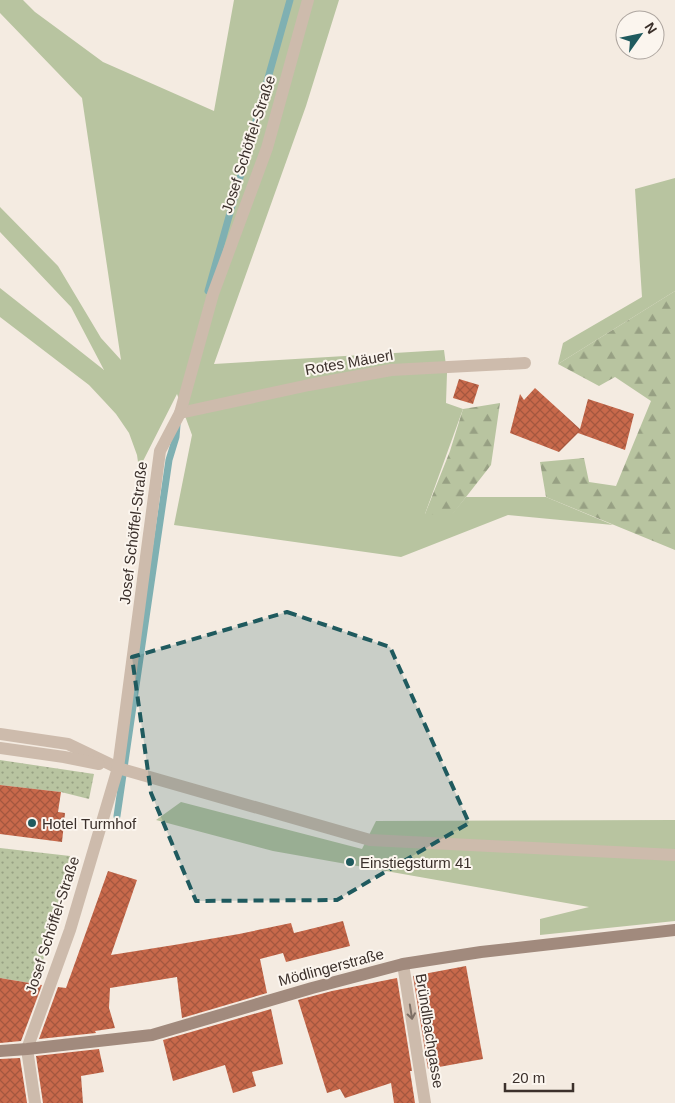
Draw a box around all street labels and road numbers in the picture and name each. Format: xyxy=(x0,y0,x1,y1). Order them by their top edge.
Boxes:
street label: Josef Schöffel-Straße xyxy=(218,73,278,215)
street label: Rotes Mäuerl xyxy=(304,346,394,378)
street label: Josef Schöffel-Straße xyxy=(116,461,150,605)
street label: Josef Schöffel-Straße xyxy=(22,854,82,996)
street label: Mödlingerstraße xyxy=(276,945,386,989)
street label: Bründlbachgasse xyxy=(413,972,447,1090)

